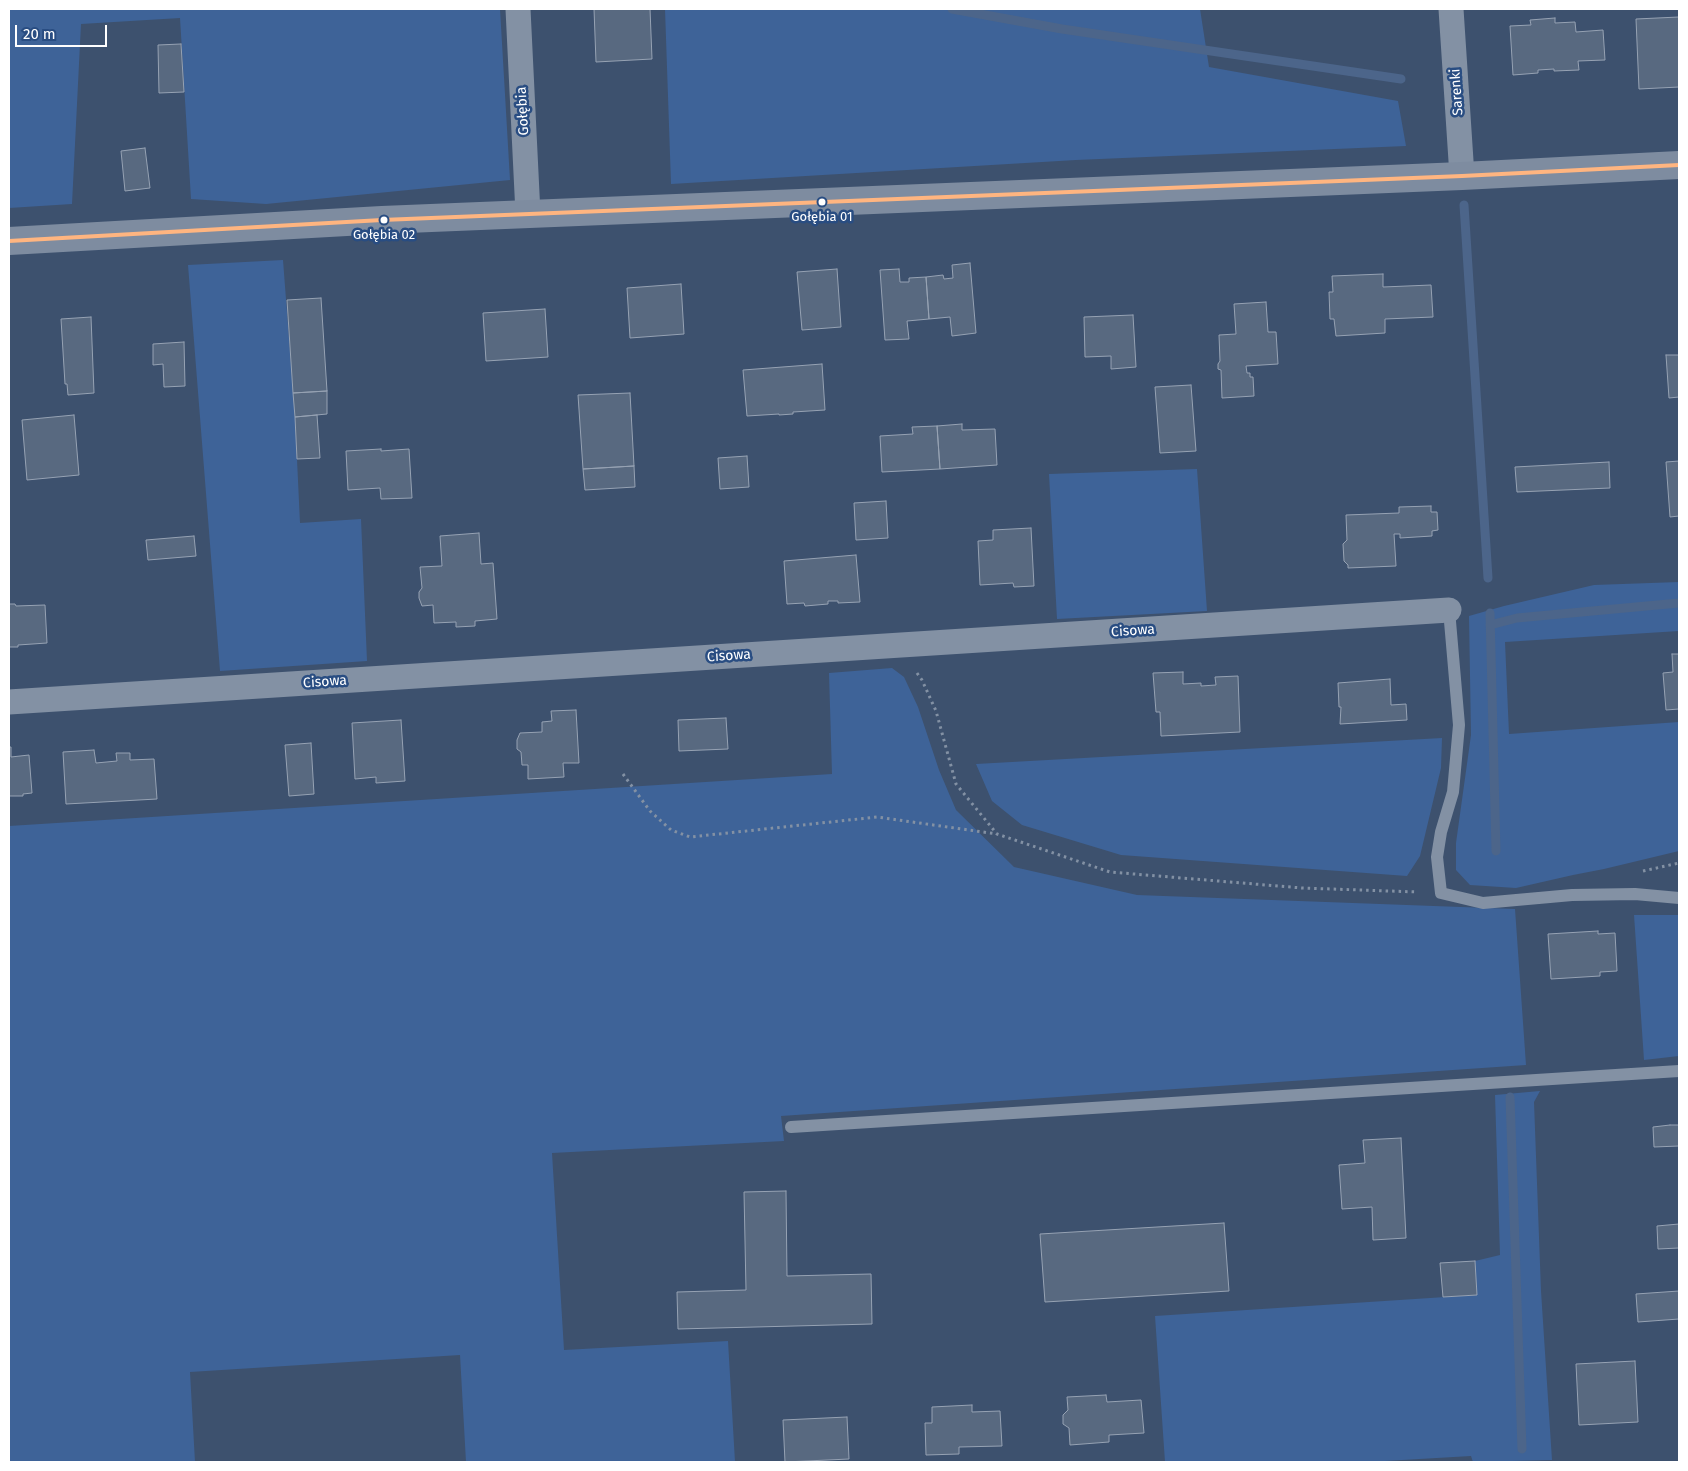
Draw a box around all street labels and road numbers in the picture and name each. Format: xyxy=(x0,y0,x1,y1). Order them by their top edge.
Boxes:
street label: Sarenki xyxy=(1447,68,1467,116)
street label: Gołębia xyxy=(513,86,533,136)
street label: Cisowa xyxy=(1110,621,1156,641)
street label: Cisowa xyxy=(706,646,752,666)
street label: Cisowa xyxy=(302,672,348,692)

